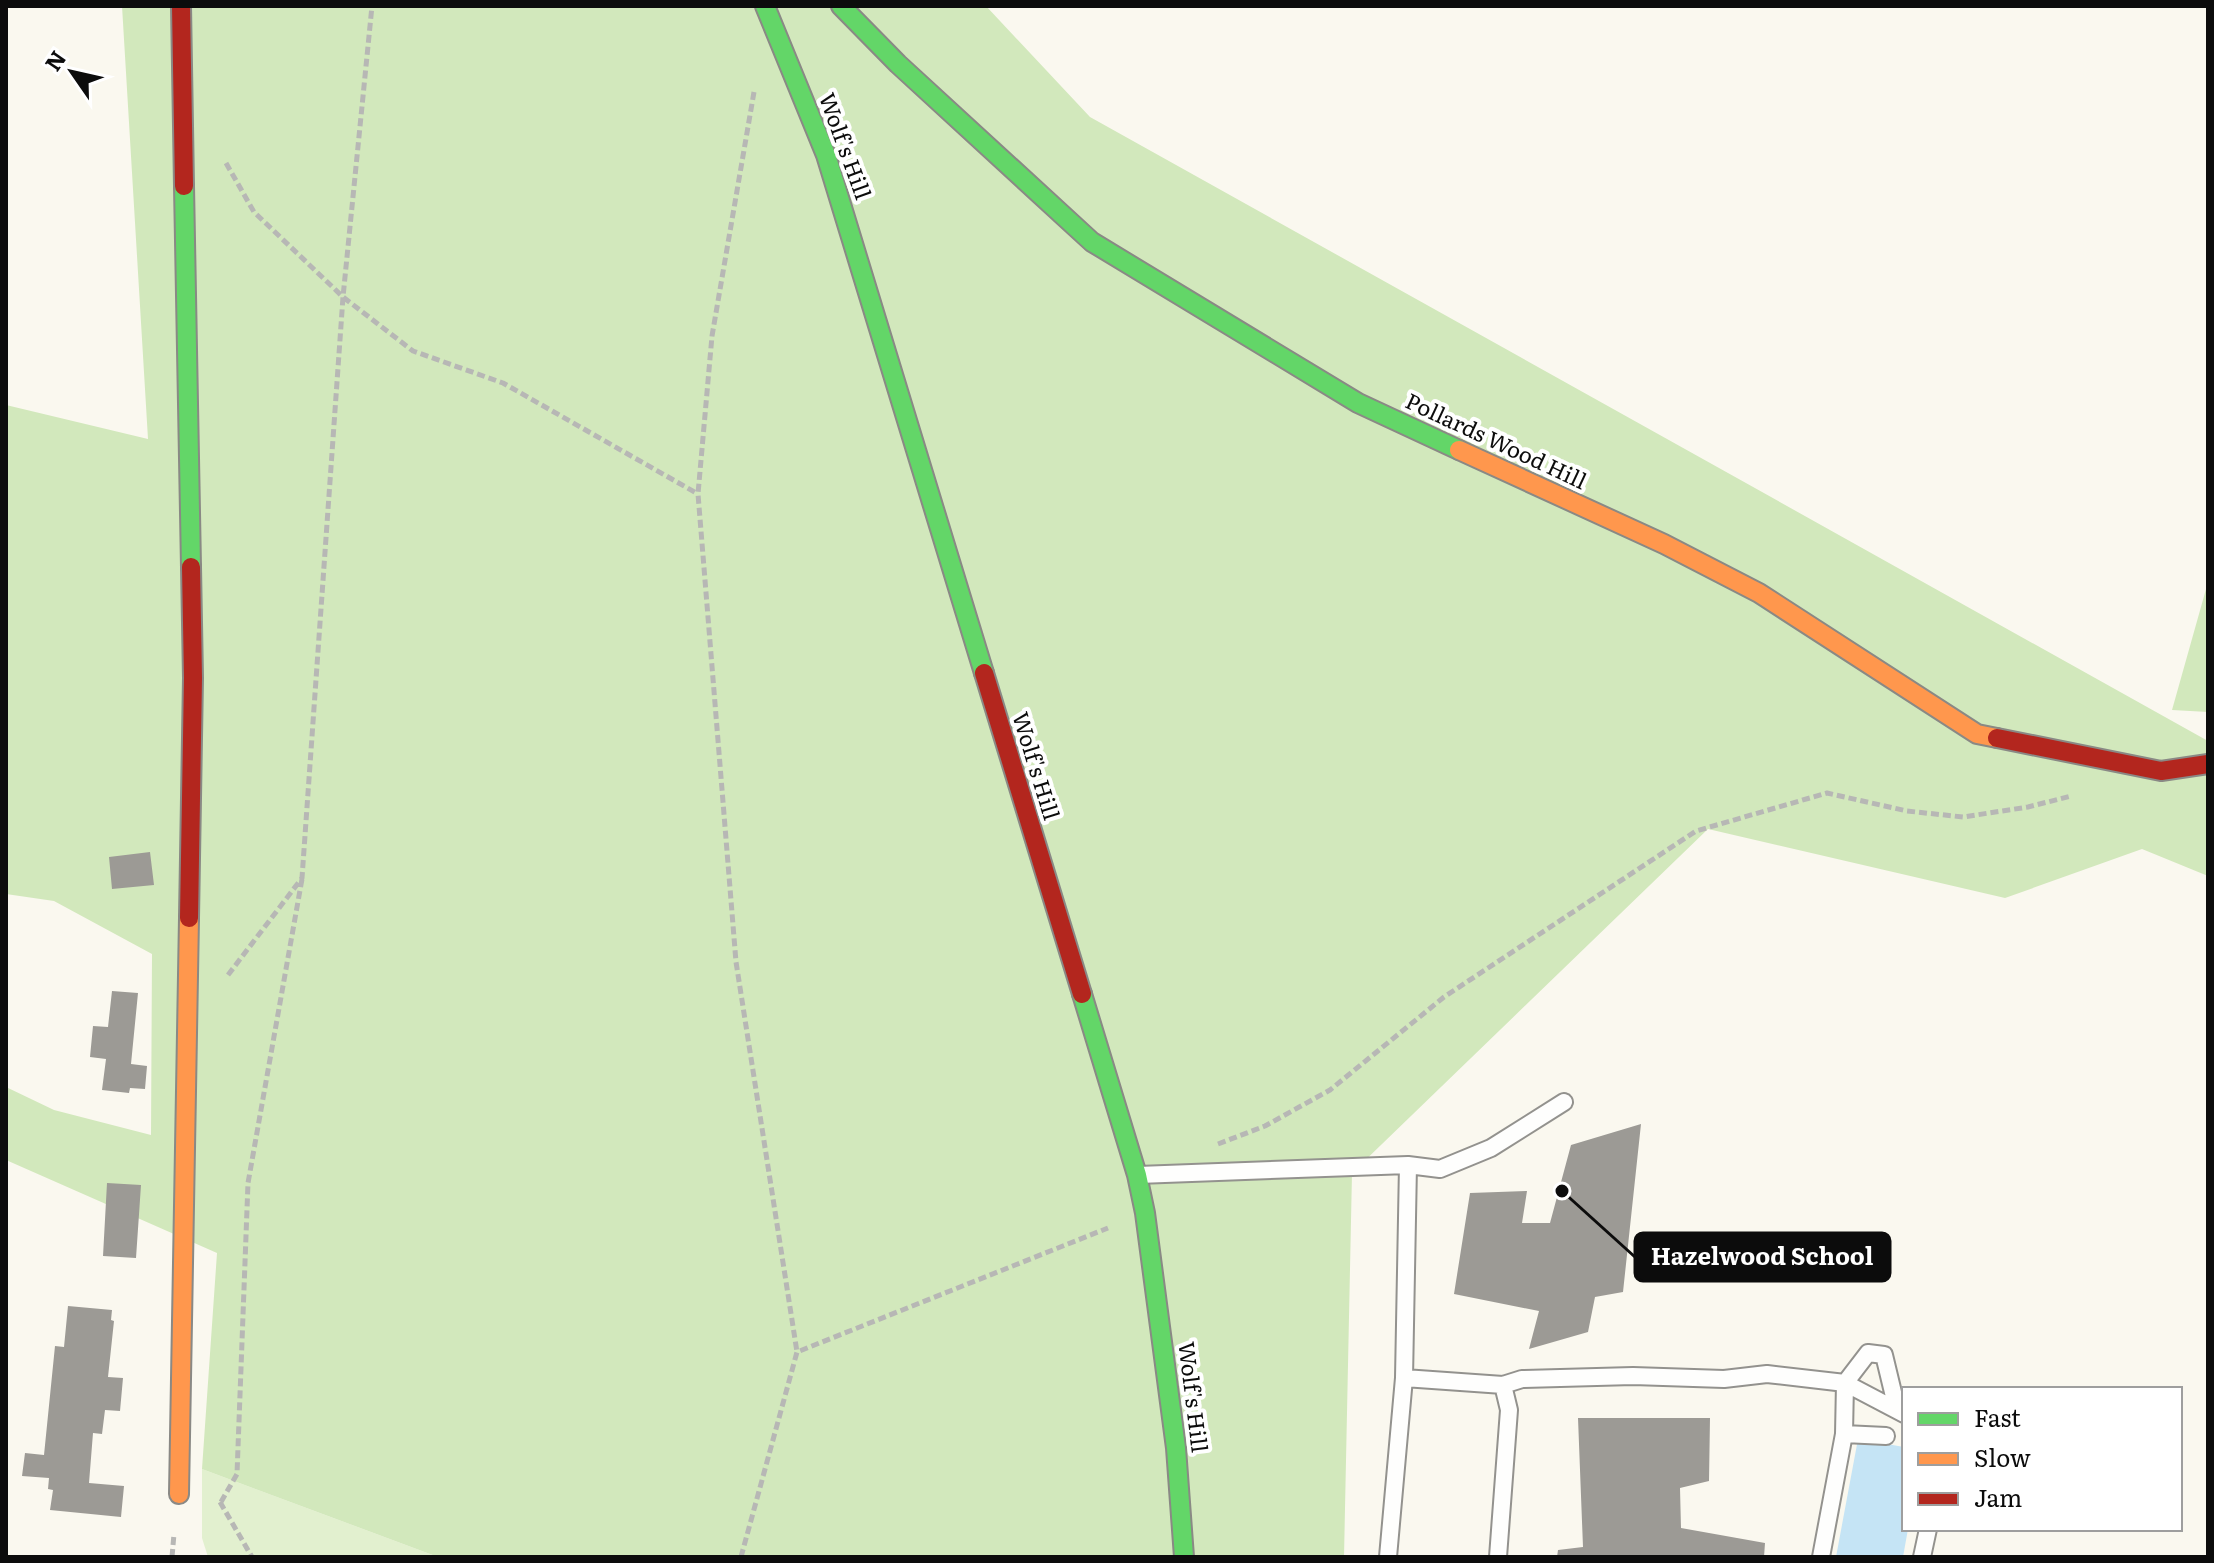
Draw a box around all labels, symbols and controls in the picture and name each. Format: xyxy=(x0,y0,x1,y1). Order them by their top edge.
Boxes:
north arrow xyxy=(32,32,112,112)
text: N xyxy=(35,43,73,77)
street label: Wolf's Hill xyxy=(812,87,881,203)
street label: Pollards Wood Hill xyxy=(1401,383,1593,496)
street label: Wolf's Hill xyxy=(1005,707,1070,824)
callout: Hazelwood School xyxy=(1635,1233,1890,1281)
text: Hazelwood School xyxy=(1651,1237,1874,1272)
street label: Wolf's Hill xyxy=(1171,1340,1218,1454)
legend xyxy=(1902,1387,2182,1531)
text: Fast xyxy=(1974,1399,2021,1434)
text: Slow xyxy=(1974,1439,2031,1474)
text: Jam xyxy=(1974,1479,2022,1514)

